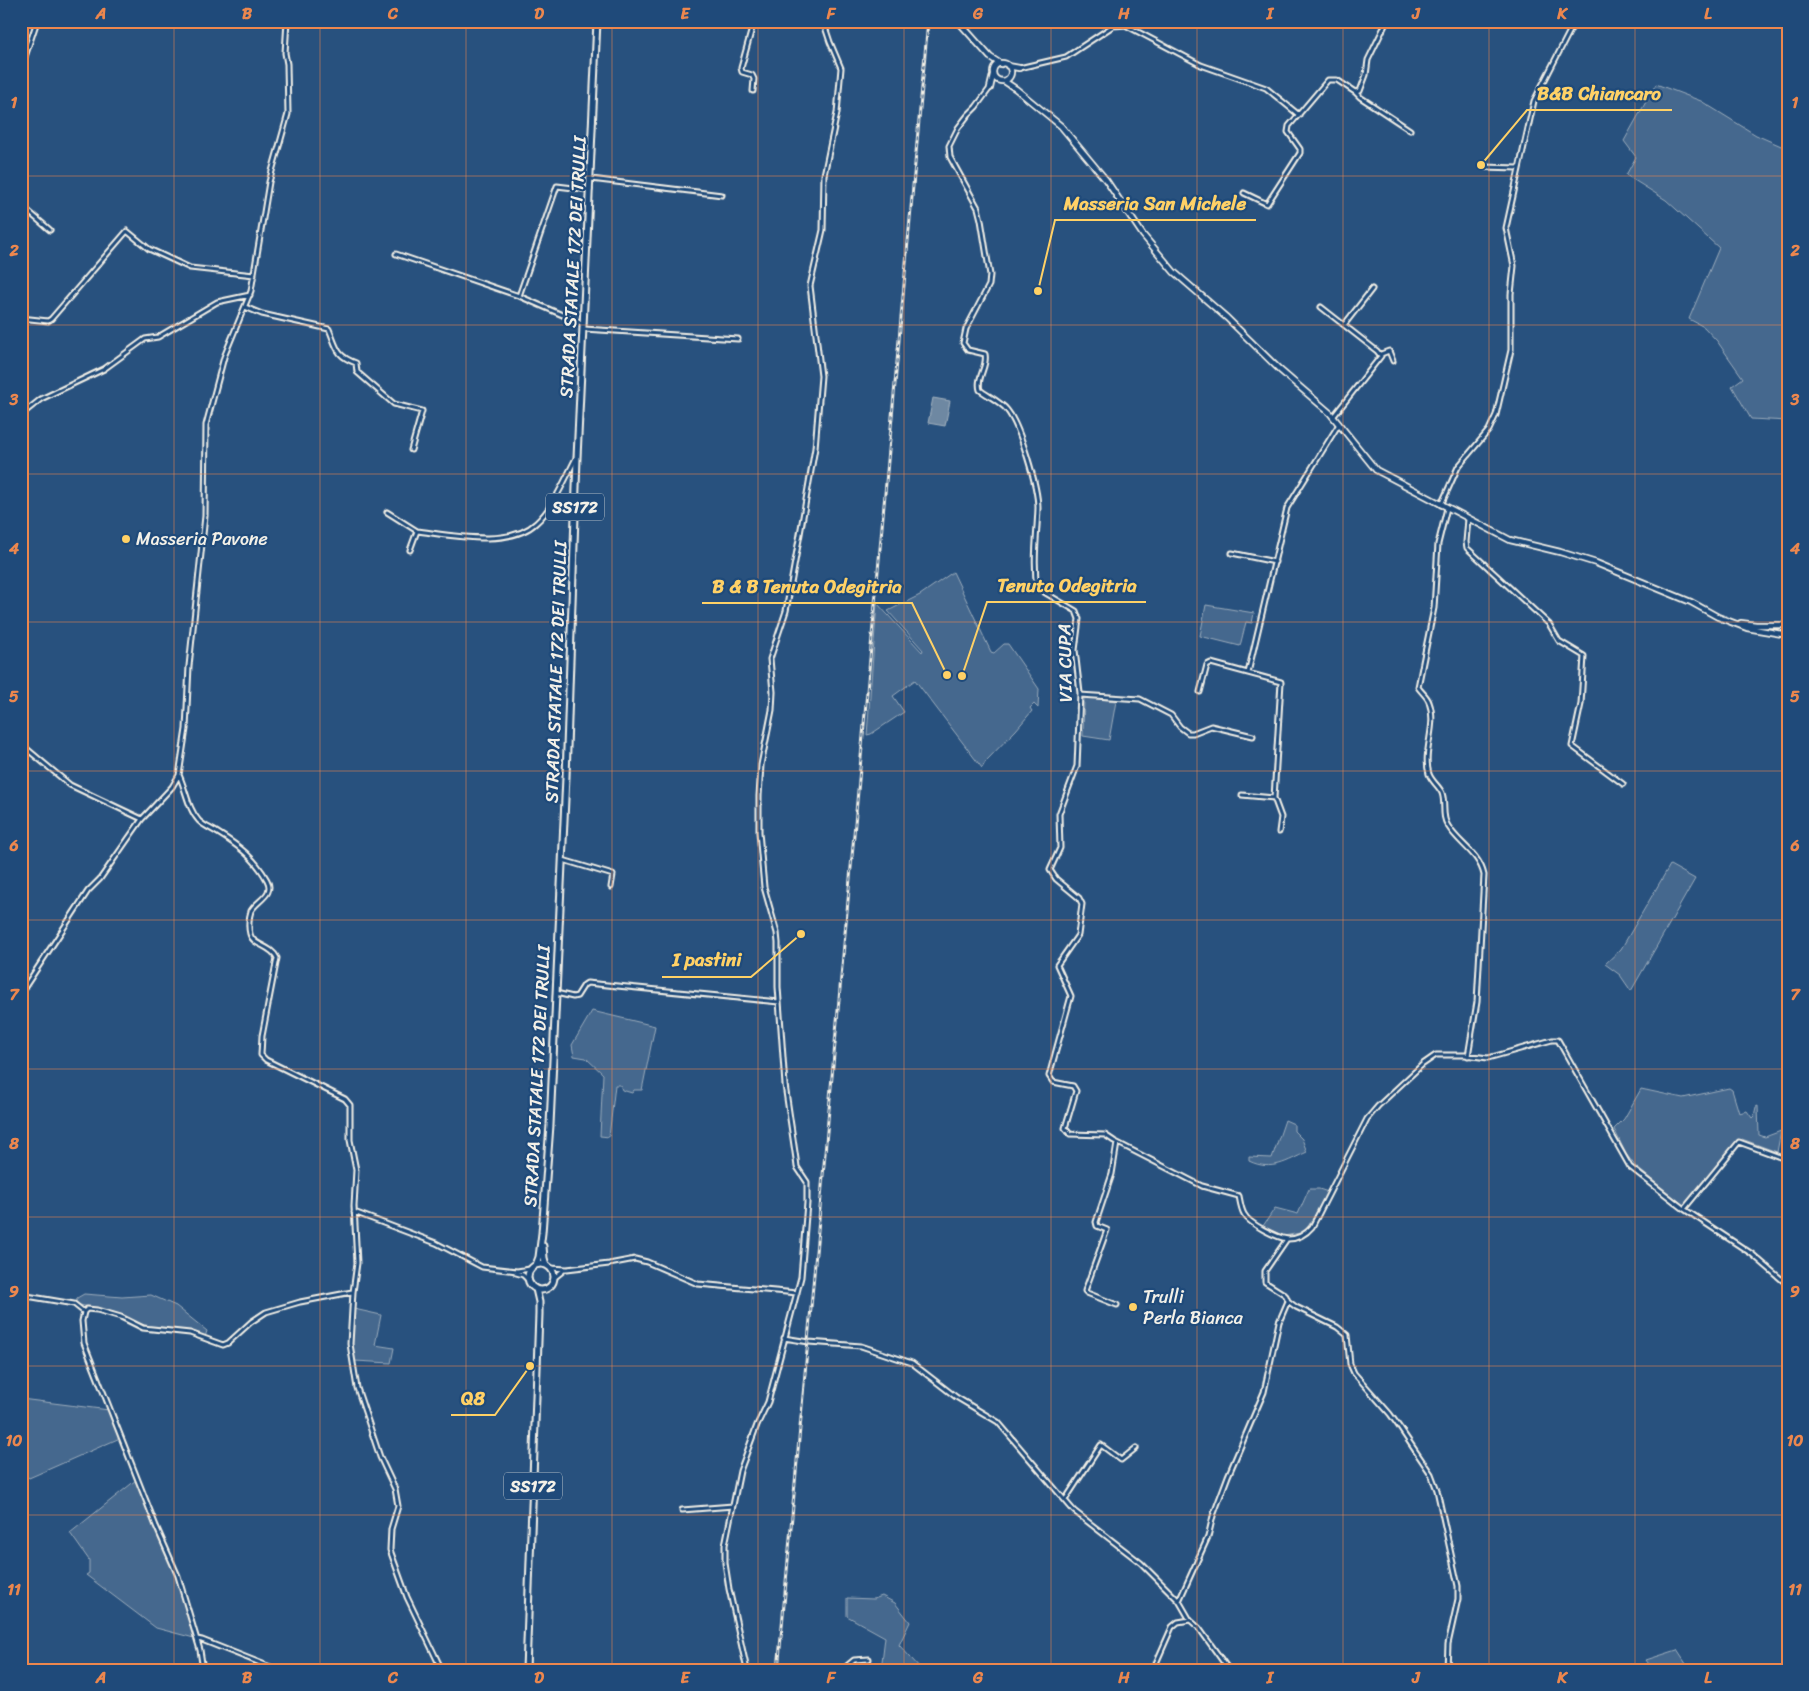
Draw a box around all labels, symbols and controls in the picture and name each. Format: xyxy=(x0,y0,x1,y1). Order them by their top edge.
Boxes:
text: A xyxy=(95,0,106,28)
text: B xyxy=(242,0,253,28)
text: C xyxy=(387,0,399,28)
text: D xyxy=(534,0,544,28)
text: E xyxy=(681,0,691,28)
text: F xyxy=(826,0,837,28)
text: G xyxy=(972,0,984,28)
text: H xyxy=(1117,0,1130,28)
text: I xyxy=(1266,0,1275,28)
text: J xyxy=(1411,0,1421,28)
text: K xyxy=(1556,0,1568,28)
text: L xyxy=(1704,0,1712,28)
callout: B&B Chiancaro xyxy=(1527,76,1672,110)
text: B&B Chiancaro xyxy=(1537,77,1661,110)
text: 1 xyxy=(11,88,18,117)
text: 1 xyxy=(1792,88,1799,117)
street label: STRADA STATALE 172 DEI TRULLI xyxy=(550,133,596,399)
callout: Masseria San Michele xyxy=(1055,186,1256,220)
text: Masseria San Michele xyxy=(1063,187,1246,220)
text: 2 xyxy=(8,236,19,265)
text: 2 xyxy=(1789,236,1800,265)
text: 3 xyxy=(9,385,19,414)
text: 3 xyxy=(1790,385,1800,414)
road number: SS172 xyxy=(546,494,604,520)
place label: Masseria Pavone xyxy=(136,523,268,555)
marker: Masseria Pavone xyxy=(120,533,132,545)
text: 4 xyxy=(8,534,19,563)
text: 4 xyxy=(1789,534,1800,563)
street label: STRADA STATALE 172 DEI TRULLI xyxy=(535,538,577,804)
callout: Tenuta Odegitria xyxy=(987,568,1146,602)
callout: B & B Tenuta Odegitria xyxy=(702,569,912,603)
text: Tenuta Odegitria xyxy=(997,569,1137,602)
text: B & B Tenuta Odegitria xyxy=(712,570,902,603)
street label: VIA CUPA xyxy=(1048,623,1082,703)
text: 5 xyxy=(9,682,19,711)
text: 5 xyxy=(1790,682,1800,711)
text: 6 xyxy=(8,831,19,860)
text: 6 xyxy=(1789,831,1800,860)
street label: STRADA STATALE 172 DEI TRULLI xyxy=(514,942,560,1208)
callout: I pastini xyxy=(662,943,751,977)
text: I pastini xyxy=(671,943,742,976)
text: 7 xyxy=(9,980,20,1009)
text: 7 xyxy=(1790,980,1801,1009)
text: 8 xyxy=(8,1129,19,1158)
text: 8 xyxy=(1789,1129,1800,1158)
text: 9 xyxy=(9,1277,19,1306)
text: 9 xyxy=(1790,1277,1800,1306)
place label: Trulli Perla Bianca xyxy=(1143,1281,1244,1334)
marker: Trulli Perla Bianca xyxy=(1127,1301,1139,1313)
callout: Q8 xyxy=(451,1381,495,1415)
text: Q8 xyxy=(461,1382,485,1415)
text: 10 xyxy=(6,1426,22,1455)
text: 10 xyxy=(1787,1426,1803,1455)
road number: SS172 xyxy=(504,1472,562,1500)
text: 11 xyxy=(7,1575,21,1604)
text: 11 xyxy=(1788,1575,1802,1604)
text: A xyxy=(95,1663,106,1691)
text: B xyxy=(242,1663,253,1691)
text: C xyxy=(387,1663,399,1691)
text: D xyxy=(534,1663,544,1691)
text: E xyxy=(681,1663,691,1691)
text: F xyxy=(826,1663,837,1691)
text: G xyxy=(972,1663,984,1691)
text: H xyxy=(1117,1663,1130,1691)
text: I xyxy=(1266,1663,1275,1691)
text: J xyxy=(1411,1663,1421,1691)
text: K xyxy=(1556,1663,1568,1691)
text: L xyxy=(1704,1663,1712,1691)

